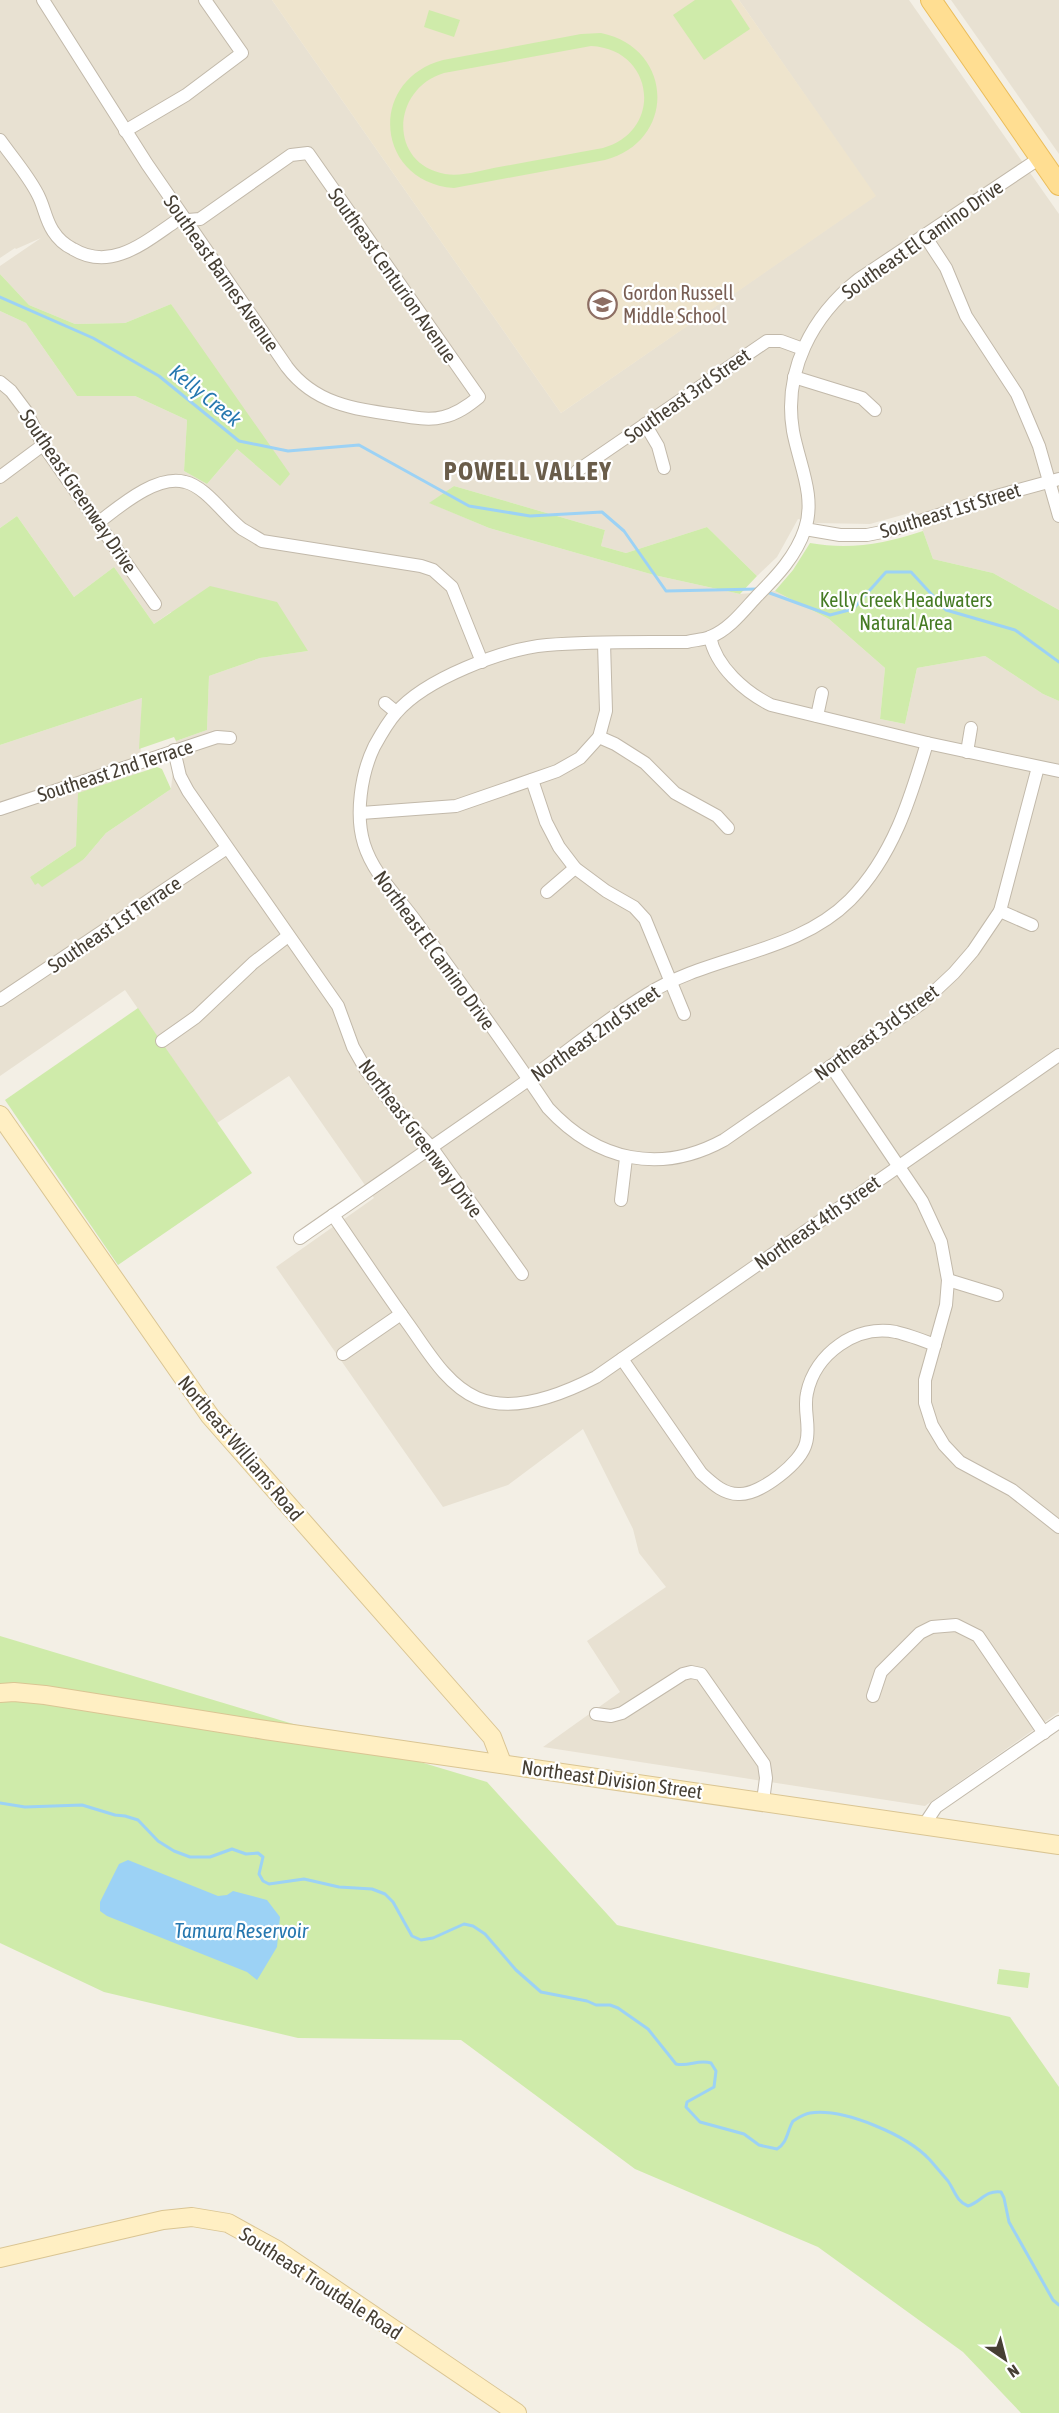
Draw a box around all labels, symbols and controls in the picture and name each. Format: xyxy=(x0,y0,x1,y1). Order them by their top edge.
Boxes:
street label: Southeast El Camino Drive xyxy=(837,175,1007,303)
street label: Southeast Centurion Avenue xyxy=(324,183,462,367)
street label: Southeast Barnes Avenue xyxy=(159,190,285,356)
place label: Gordon Russell Middle School xyxy=(623,281,734,327)
school or university icon: Gordon Russell Middle School xyxy=(586,288,618,320)
street label: Southeast 3rd Street xyxy=(620,343,755,447)
water label: Kelly Creek xyxy=(166,359,247,431)
street label: Southeast Greenway Drive xyxy=(16,405,142,577)
district label: POWELL VALLEY xyxy=(444,456,612,486)
street label: Southeast 1st Street xyxy=(877,478,1023,542)
park label: Kelly Creek Headwaters Natural Area xyxy=(820,588,992,634)
street label: Southeast 2nd Terrace xyxy=(34,734,196,806)
street label: Northeast El Camino Drive xyxy=(370,866,500,1034)
street label: Southeast 1st Terrace xyxy=(43,871,185,977)
street label: Northeast 3rd Street xyxy=(809,979,943,1085)
street label: Northeast 2nd Street xyxy=(526,980,664,1086)
street label: Northeast Greenway Drive xyxy=(354,1055,488,1221)
street label: Northeast 4th Street xyxy=(750,1170,884,1274)
street label: Northeast Williams Road xyxy=(174,1371,308,1525)
street label: Northeast Division Street xyxy=(520,1755,704,1803)
water label: Tamura Reservoir xyxy=(174,1918,309,1942)
street label: Southeast Troutdale Road xyxy=(236,2222,406,2344)
north arrow xyxy=(975,2329,1035,2389)
text: N xyxy=(1005,2361,1023,2381)

